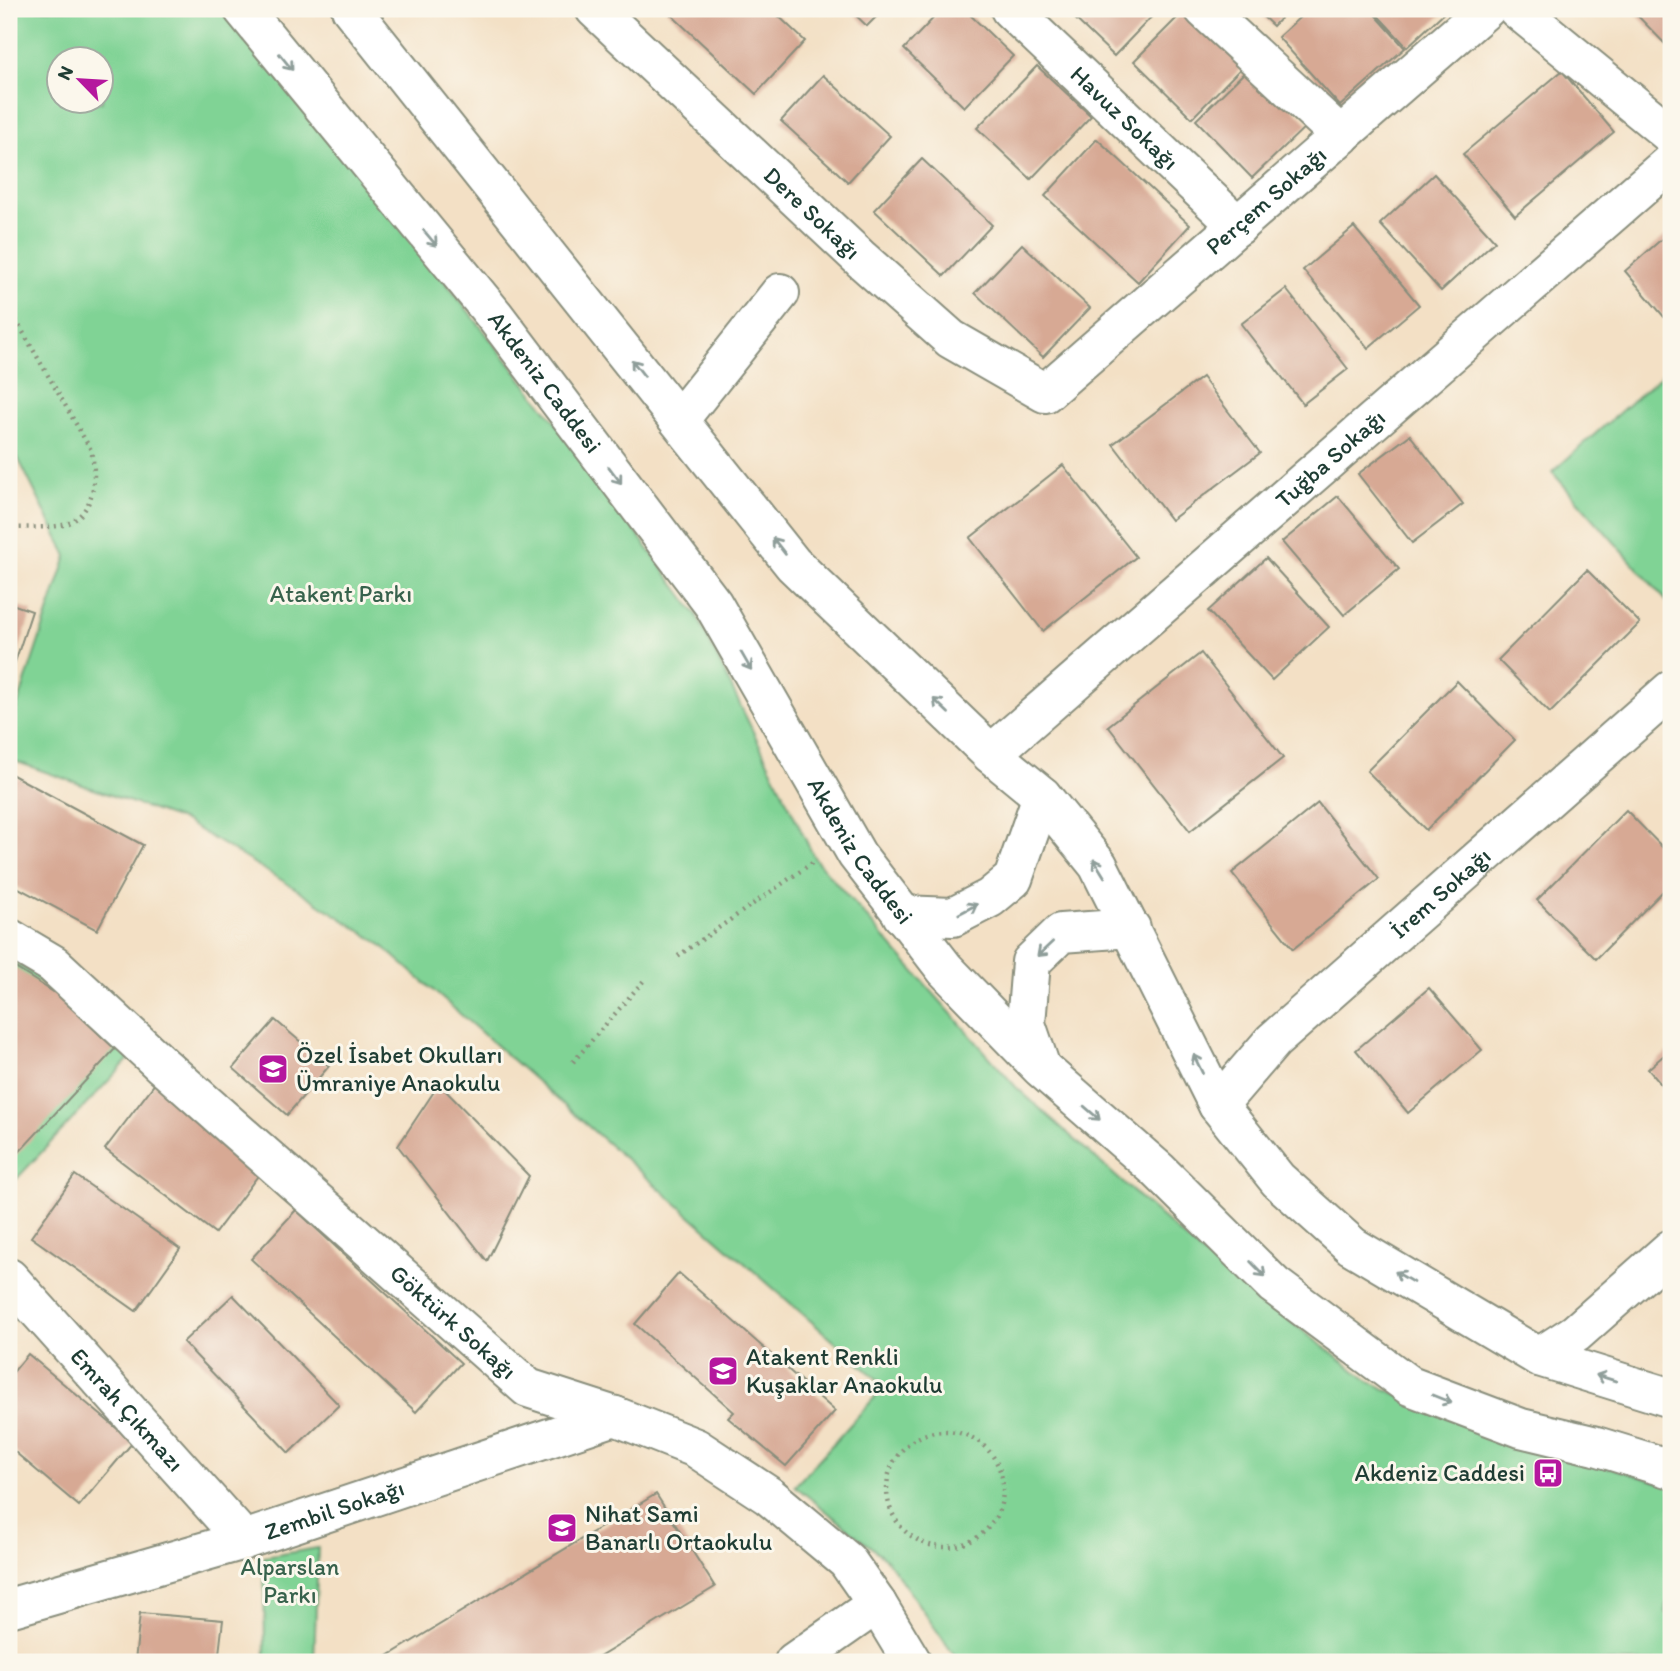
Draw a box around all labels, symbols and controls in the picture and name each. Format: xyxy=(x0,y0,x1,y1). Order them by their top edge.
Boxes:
north arrow xyxy=(46,46,116,116)
one-way arrow xyxy=(278,52,293,70)
street label: Havuz Sokağı xyxy=(1065,59,1185,176)
text: N xyxy=(52,62,78,84)
street label: Perçem Sokağı xyxy=(1199,140,1332,260)
street label: Dere Sokağı xyxy=(758,160,867,265)
one-way arrow xyxy=(422,228,438,246)
street label: Akdeniz Caddesi xyxy=(482,305,608,459)
one-way arrow xyxy=(630,360,645,378)
street label: Tuğba Sokağı xyxy=(1269,403,1391,514)
one-way arrow xyxy=(608,465,623,484)
one-way arrow xyxy=(771,538,787,556)
park label: Atakent Parkı xyxy=(270,579,412,608)
one-way arrow xyxy=(739,650,753,670)
one-way arrow xyxy=(932,698,949,715)
street label: Akdeniz Caddesi xyxy=(802,772,920,930)
street label: İrem Sokağı xyxy=(1384,841,1496,945)
one-way arrow xyxy=(1091,859,1105,879)
one-way arrow xyxy=(958,902,978,916)
one-way arrow xyxy=(1037,940,1054,957)
place label: Özel İsabet Okulları Ümraniye Anaokulu xyxy=(296,1040,502,1097)
school or university icon: Özel İsabet Okulları Ümraniye Anaokulu xyxy=(256,1052,290,1086)
one-way arrow xyxy=(1190,1054,1204,1075)
one-way arrow xyxy=(1083,1105,1101,1121)
street label: Göktürk Sokağı xyxy=(384,1258,523,1385)
one-way arrow xyxy=(1249,1260,1266,1277)
one-way arrow xyxy=(1394,1270,1414,1284)
street label: Emrah Çıkmazı xyxy=(65,1342,191,1477)
place label: Atakent Renkli Kuşaklar Anaokulu xyxy=(746,1342,943,1399)
school or university icon: Atakent Renkli Kuşaklar Anaokulu xyxy=(706,1354,740,1388)
one-way arrow xyxy=(1595,1371,1617,1384)
one-way arrow xyxy=(1431,1394,1453,1407)
bus stop icon: Akdeniz Caddesi xyxy=(1531,1456,1565,1490)
place label: Akdeniz Caddesi xyxy=(1355,1458,1525,1487)
street label: Zembil Sokağı xyxy=(261,1473,408,1546)
place label: Nihat Sami Banarlı Ortaokulu xyxy=(585,1499,772,1556)
school or university icon: Nihat Sami Banarlı Ortaokulu xyxy=(545,1511,579,1545)
park label: Alparslan Parkı xyxy=(241,1552,340,1609)

